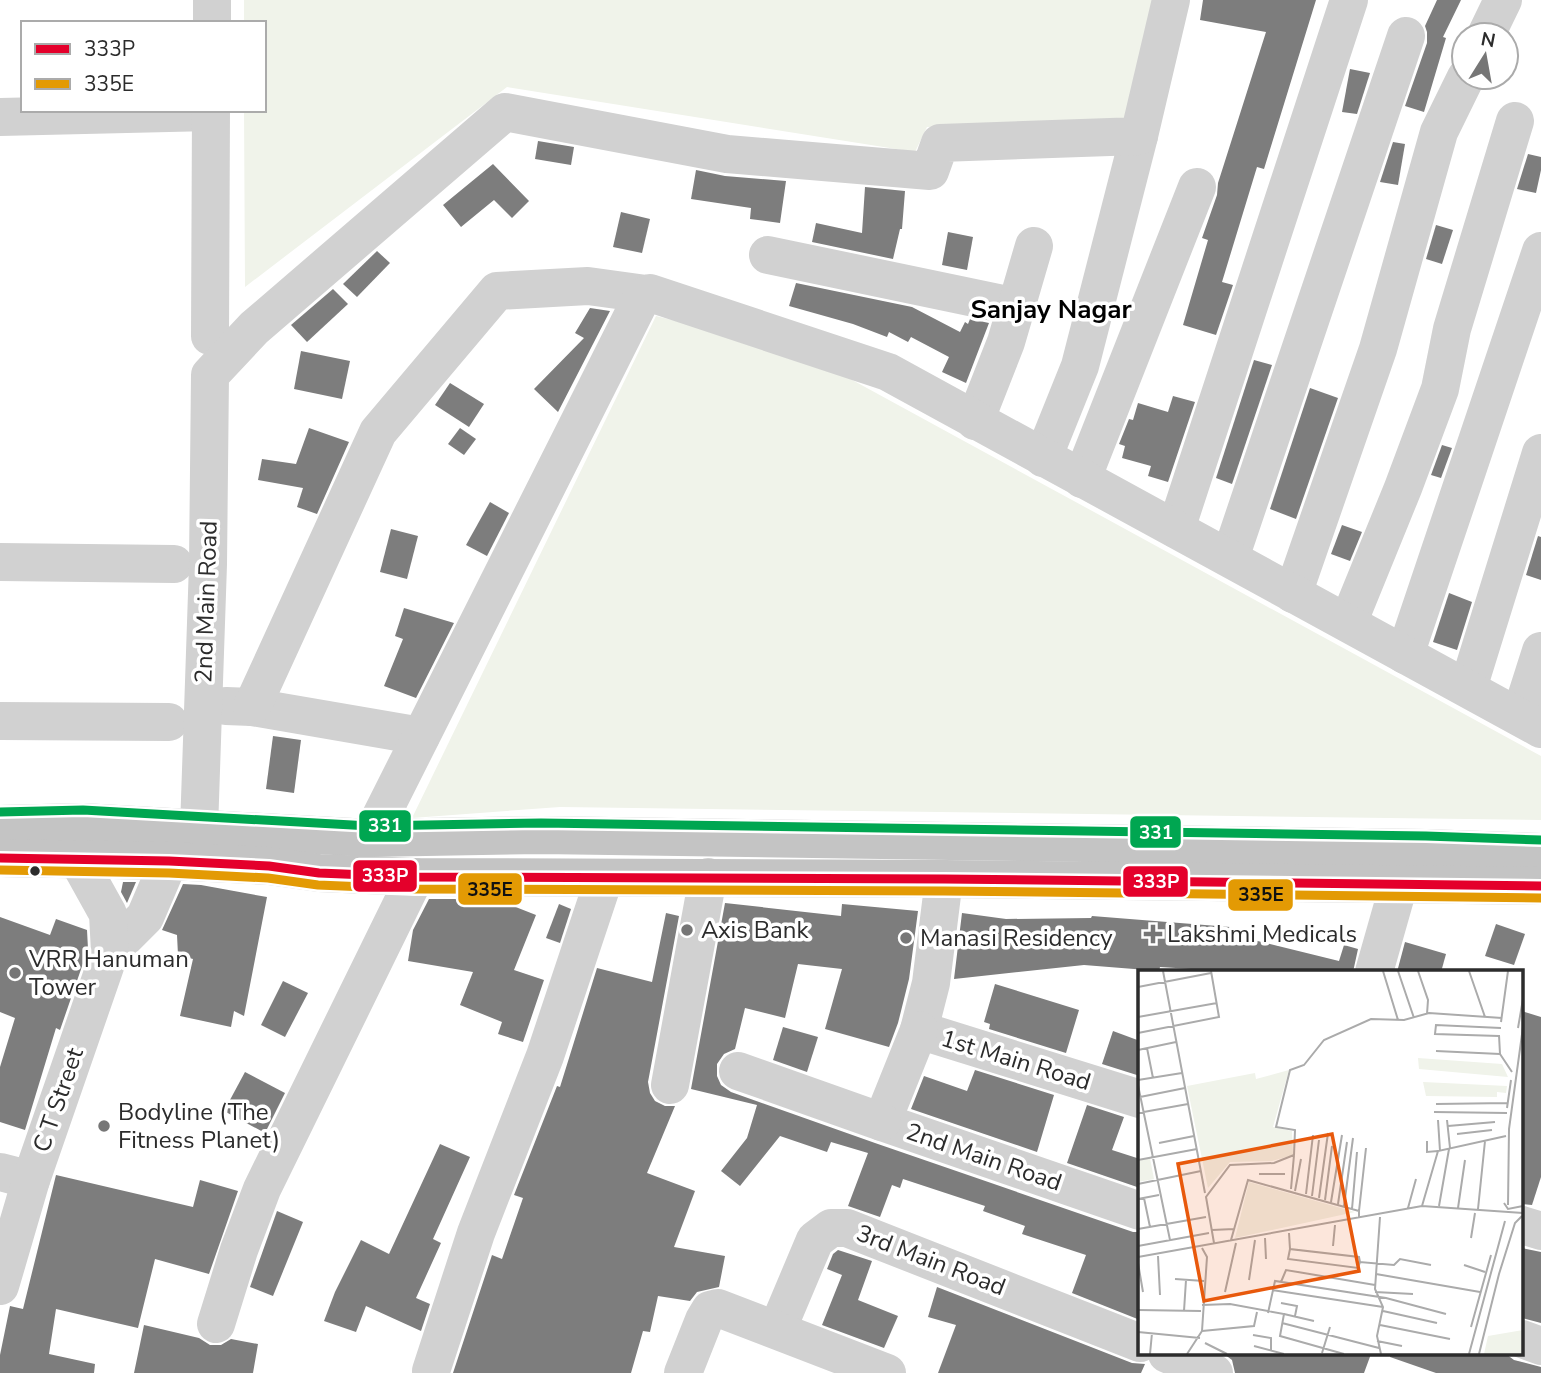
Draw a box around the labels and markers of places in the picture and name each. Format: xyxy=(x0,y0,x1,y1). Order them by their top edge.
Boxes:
unlabelled marker xyxy=(28,864,42,878)
place label: Axis Bank xyxy=(701,914,809,946)
place label: Lakshmi Medicals xyxy=(1167,918,1357,950)
marker: Axis Bank xyxy=(679,922,695,938)
place label: Manasi Residency xyxy=(920,922,1113,954)
marker: Lakshmi Medicals xyxy=(1145,926,1161,942)
marker: Manasi Residency xyxy=(898,930,914,946)
place label: VRR Hanuman Tower xyxy=(28,943,189,1003)
marker: VRR Hanuman Tower xyxy=(7,965,23,981)
place label: Bodyline (The Fitness Planet) xyxy=(118,1096,280,1156)
marker: Bodyline (The Fitness Planet) xyxy=(96,1118,112,1134)

